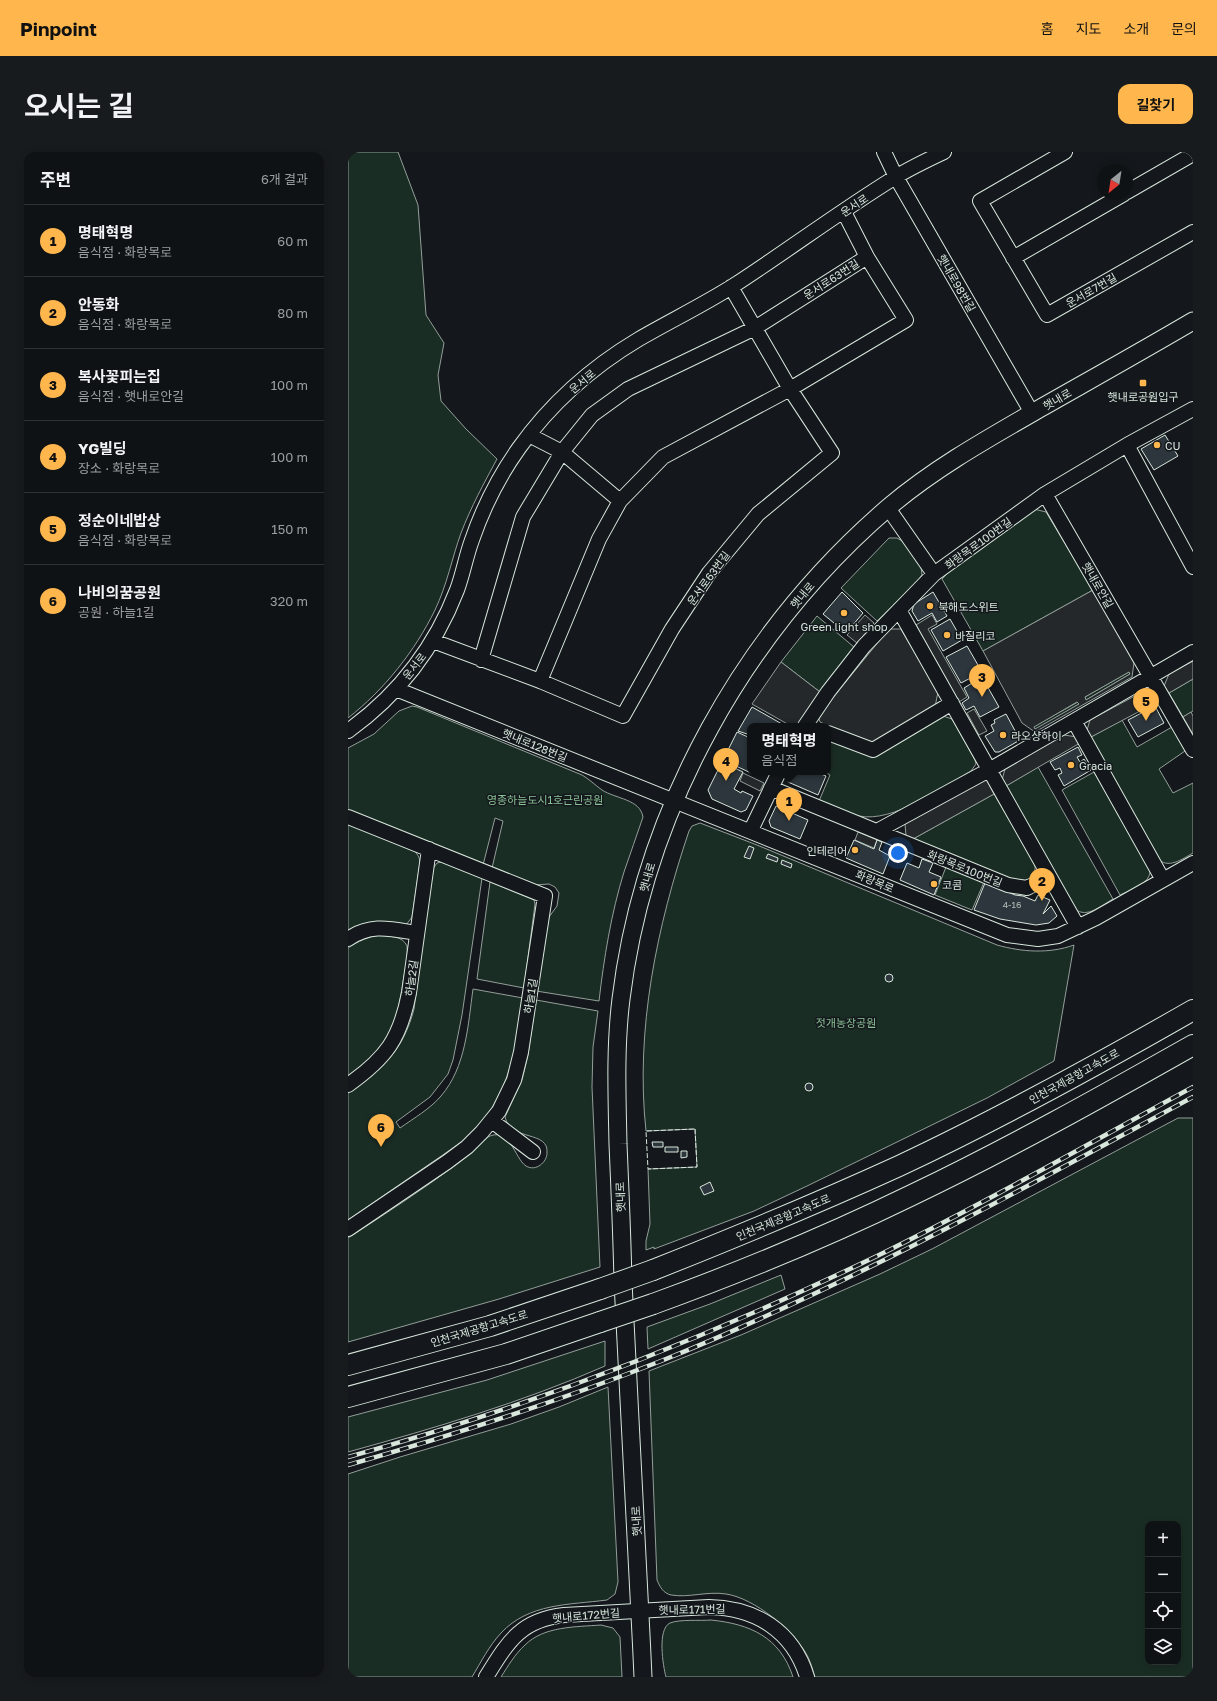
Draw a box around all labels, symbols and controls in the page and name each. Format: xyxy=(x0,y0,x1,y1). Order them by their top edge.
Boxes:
text: Pinpoint xyxy=(20,17,97,40)
text: 홈 xyxy=(1041,20,1054,37)
text: 지도 xyxy=(1076,20,1101,37)
text: 소개 xyxy=(1123,20,1149,37)
text: 문의 xyxy=(1171,20,1197,37)
button: 길찾기 xyxy=(1118,84,1193,124)
text: 오시는 길 xyxy=(24,89,134,122)
north arrow xyxy=(1097,164,1133,200)
text: 주변 xyxy=(40,169,71,190)
text: 6개 결과 xyxy=(261,171,308,187)
street label: 운서로 xyxy=(838,191,870,219)
text: 명태혁명 xyxy=(78,223,133,241)
text: 1 xyxy=(50,233,56,249)
text: 60 m xyxy=(277,233,308,249)
text: 음식점 · 화랑목로 xyxy=(78,244,172,260)
street label: 햇내로98번길 xyxy=(935,252,979,314)
street label: 운서로63번길 xyxy=(801,256,861,302)
street label: 운서로7번길 xyxy=(1063,270,1119,310)
text: 안동화 xyxy=(78,295,119,313)
text: 2 xyxy=(49,305,57,321)
text: 80 m xyxy=(277,305,308,321)
text: 음식점 · 화랑목로 xyxy=(78,316,172,332)
street label: 운서로 xyxy=(566,366,598,396)
text: 복사꽃피는집 xyxy=(78,367,161,385)
text: 3 xyxy=(49,377,57,393)
text: 100 m xyxy=(271,377,308,393)
marker: 햇내로공원입구 xyxy=(1138,378,1148,388)
street label: 햇내로 xyxy=(1041,386,1073,412)
text: 음식점 · 햇내로안길 xyxy=(78,388,184,404)
place label: 햇내로공원입구 xyxy=(1108,390,1178,403)
text: YG빌딩 xyxy=(78,439,127,457)
place label: CU xyxy=(1165,439,1181,452)
marker: CU xyxy=(1152,440,1162,450)
text: 4 xyxy=(49,449,57,465)
text: 100 m xyxy=(271,449,308,465)
text: 장소 · 화랑목로 xyxy=(78,460,160,476)
text: 정순이네밥상 xyxy=(78,511,161,529)
street label: 화랑목로100번길 xyxy=(942,514,1014,572)
text: 5 xyxy=(49,521,57,537)
text: 150 m xyxy=(271,521,308,537)
text: 음식점 · 화랑목로 xyxy=(78,532,172,548)
street label: 운서로63번길 xyxy=(684,548,732,608)
street label: 햇내로안길 xyxy=(1080,560,1116,610)
street label: 햇내로 xyxy=(787,579,817,611)
text: 나비의꿈공원 xyxy=(78,583,161,601)
text: 6 xyxy=(49,593,57,609)
text: 320 m xyxy=(270,593,308,609)
place label: 북해도스위트 xyxy=(938,600,999,613)
marker: 북해도스위트 xyxy=(925,601,935,611)
text: 공원 · 하늘1길 xyxy=(78,604,155,620)
marker: Green light shop xyxy=(839,608,849,618)
place label: Green light shop xyxy=(800,620,888,633)
place label: 바질리코 xyxy=(955,629,995,642)
marker: 바질리코 xyxy=(942,630,952,640)
street label: 운서로 xyxy=(400,650,428,682)
pin: 3 xyxy=(969,664,995,697)
pin: 5 xyxy=(1133,688,1159,721)
popup xyxy=(747,723,831,775)
street label: 햇내로128번길 xyxy=(501,726,569,764)
place label: 라오샹하이 xyxy=(1011,729,1062,742)
marker: 라오샹하이 xyxy=(998,730,1008,740)
text: 명태혁명 xyxy=(761,731,817,749)
pin: 4 xyxy=(713,748,739,781)
text: 음식점 xyxy=(761,752,797,768)
place label: Gracia xyxy=(1079,759,1112,772)
marker: Gracia xyxy=(1066,760,1076,770)
pin: 1 xyxy=(776,788,802,821)
park label: 영종하늘도시1호근린공원 xyxy=(487,793,603,806)
your location xyxy=(888,843,908,863)
place label: 인테리어 xyxy=(807,844,847,857)
marker: 인테리어 xyxy=(850,845,860,855)
street label: 화랑목로100번길 xyxy=(926,847,1004,889)
street label: 햇내로 xyxy=(637,861,657,893)
street label: 화랑목로 xyxy=(854,867,896,895)
pin: 2 xyxy=(1029,868,1055,901)
place label: 코콤 xyxy=(942,878,962,891)
marker: 코콤 xyxy=(929,879,939,889)
house number: 4-16 xyxy=(1003,899,1021,910)
street label: 하늘2길 xyxy=(402,959,420,997)
street label: 하늘1길 xyxy=(521,977,539,1015)
park label: 젓개농장공원 xyxy=(816,1016,876,1029)
street label: 인천국제공항고속도로 xyxy=(1027,1046,1121,1106)
pin: 6 xyxy=(368,1114,394,1147)
street label: 햇내로 xyxy=(613,1182,627,1212)
street label: 인천국제공항고속도로 xyxy=(734,1191,832,1243)
street label: 인천국제공항고속도로 xyxy=(429,1307,529,1349)
street label: 햇내로 xyxy=(629,1505,643,1537)
map controls xyxy=(1145,1521,1181,1665)
button: + xyxy=(1145,1521,1181,1557)
button: − xyxy=(1145,1557,1181,1593)
button: locate xyxy=(1145,1593,1181,1629)
street label: 햇내로171번길 xyxy=(658,1602,726,1616)
street label: 햇내로172번길 xyxy=(551,1606,621,1624)
button: layers xyxy=(1145,1629,1181,1665)

